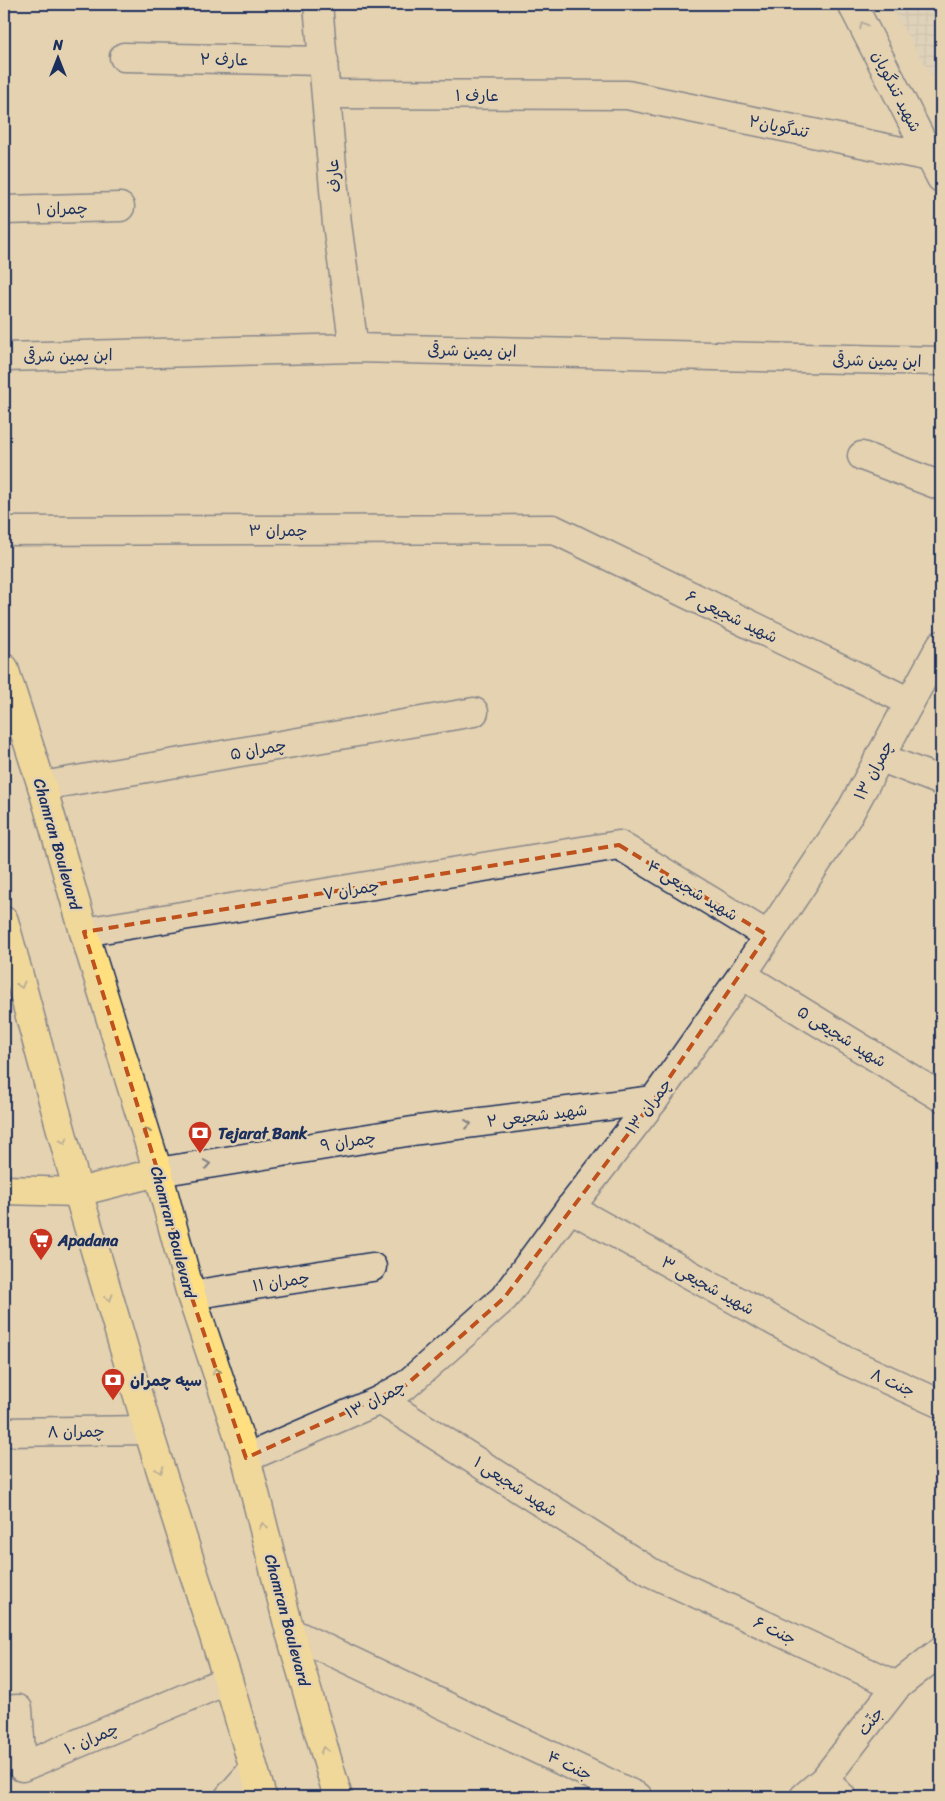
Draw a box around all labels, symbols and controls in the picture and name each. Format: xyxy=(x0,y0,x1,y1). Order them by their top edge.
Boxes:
one-way arrow xyxy=(859,22,869,31)
north arrow xyxy=(32,32,82,82)
text: N xyxy=(52,33,63,58)
street label: عارف ۲ xyxy=(200,45,248,74)
street label: شهید تندگویان xyxy=(864,45,930,137)
street label: عارف ۱ xyxy=(455,81,499,110)
street label: تندگویان۲ xyxy=(746,106,812,147)
street label: عارف xyxy=(318,158,349,194)
street label: چمران ۱ xyxy=(36,194,88,223)
street label: ابن یمین شرقی xyxy=(427,335,517,366)
street label: ابن یمین شرقی xyxy=(23,340,113,371)
street label: ابن یمین شرقی xyxy=(832,345,922,376)
street label: چمران ۳ xyxy=(249,516,307,545)
street label: شهید شجیعی ۶ xyxy=(681,582,783,651)
street label: چمران ۵ xyxy=(228,730,289,769)
street label: چمران ۱۳ xyxy=(845,735,901,806)
street label: Chamran Boulevard xyxy=(25,775,91,915)
street label: شهید شجیعی ۴ xyxy=(641,852,744,929)
street label: چمران ۷ xyxy=(321,871,382,908)
one-way arrow xyxy=(15,980,26,989)
street label: شهید شجیعی ۵ xyxy=(791,997,892,1076)
street label: چمران ۱۳ xyxy=(617,1072,679,1141)
street label: شهید شجیعی ۲ xyxy=(485,1095,589,1136)
place label: Tejarat Bank xyxy=(218,1119,308,1148)
one-way arrow xyxy=(463,1119,472,1129)
bank icon: Tejarat Bank xyxy=(187,1120,213,1154)
street label: چمران ۹ xyxy=(318,1123,378,1160)
one-way arrow xyxy=(141,1127,151,1136)
one-way arrow xyxy=(58,1137,69,1146)
one-way arrow xyxy=(203,1159,211,1170)
street label: Chamran Boulevard xyxy=(142,1163,206,1303)
place label: Apadana xyxy=(57,1226,119,1255)
supermarket icon: Apadana xyxy=(28,1227,54,1261)
street label: شهید شجیعی ۳ xyxy=(656,1248,760,1323)
street label: چمران ۱۱ xyxy=(250,1263,312,1300)
one-way arrow xyxy=(103,1293,113,1301)
street label: جنت ۸ xyxy=(866,1360,920,1405)
place label: سپه چمران xyxy=(130,1366,202,1395)
bank icon: سپه چمران xyxy=(100,1367,126,1401)
one-way arrow xyxy=(212,1367,222,1375)
street label: چمران ۱۳ xyxy=(340,1372,411,1427)
street label: چمران ۸ xyxy=(47,1417,105,1446)
street label: شهید شجیعی ۱ xyxy=(468,1448,564,1525)
one-way arrow xyxy=(155,1465,165,1474)
one-way arrow xyxy=(258,1522,269,1531)
street label: Chamran Boulevard xyxy=(256,1551,320,1691)
street label: جنت ۶ xyxy=(748,1608,801,1653)
street label: جنّت xyxy=(849,1700,891,1742)
street label: چمران ۱۰ xyxy=(59,1714,123,1763)
street label: جنت ۴ xyxy=(542,1742,597,1789)
one-way arrow xyxy=(320,1747,330,1755)

